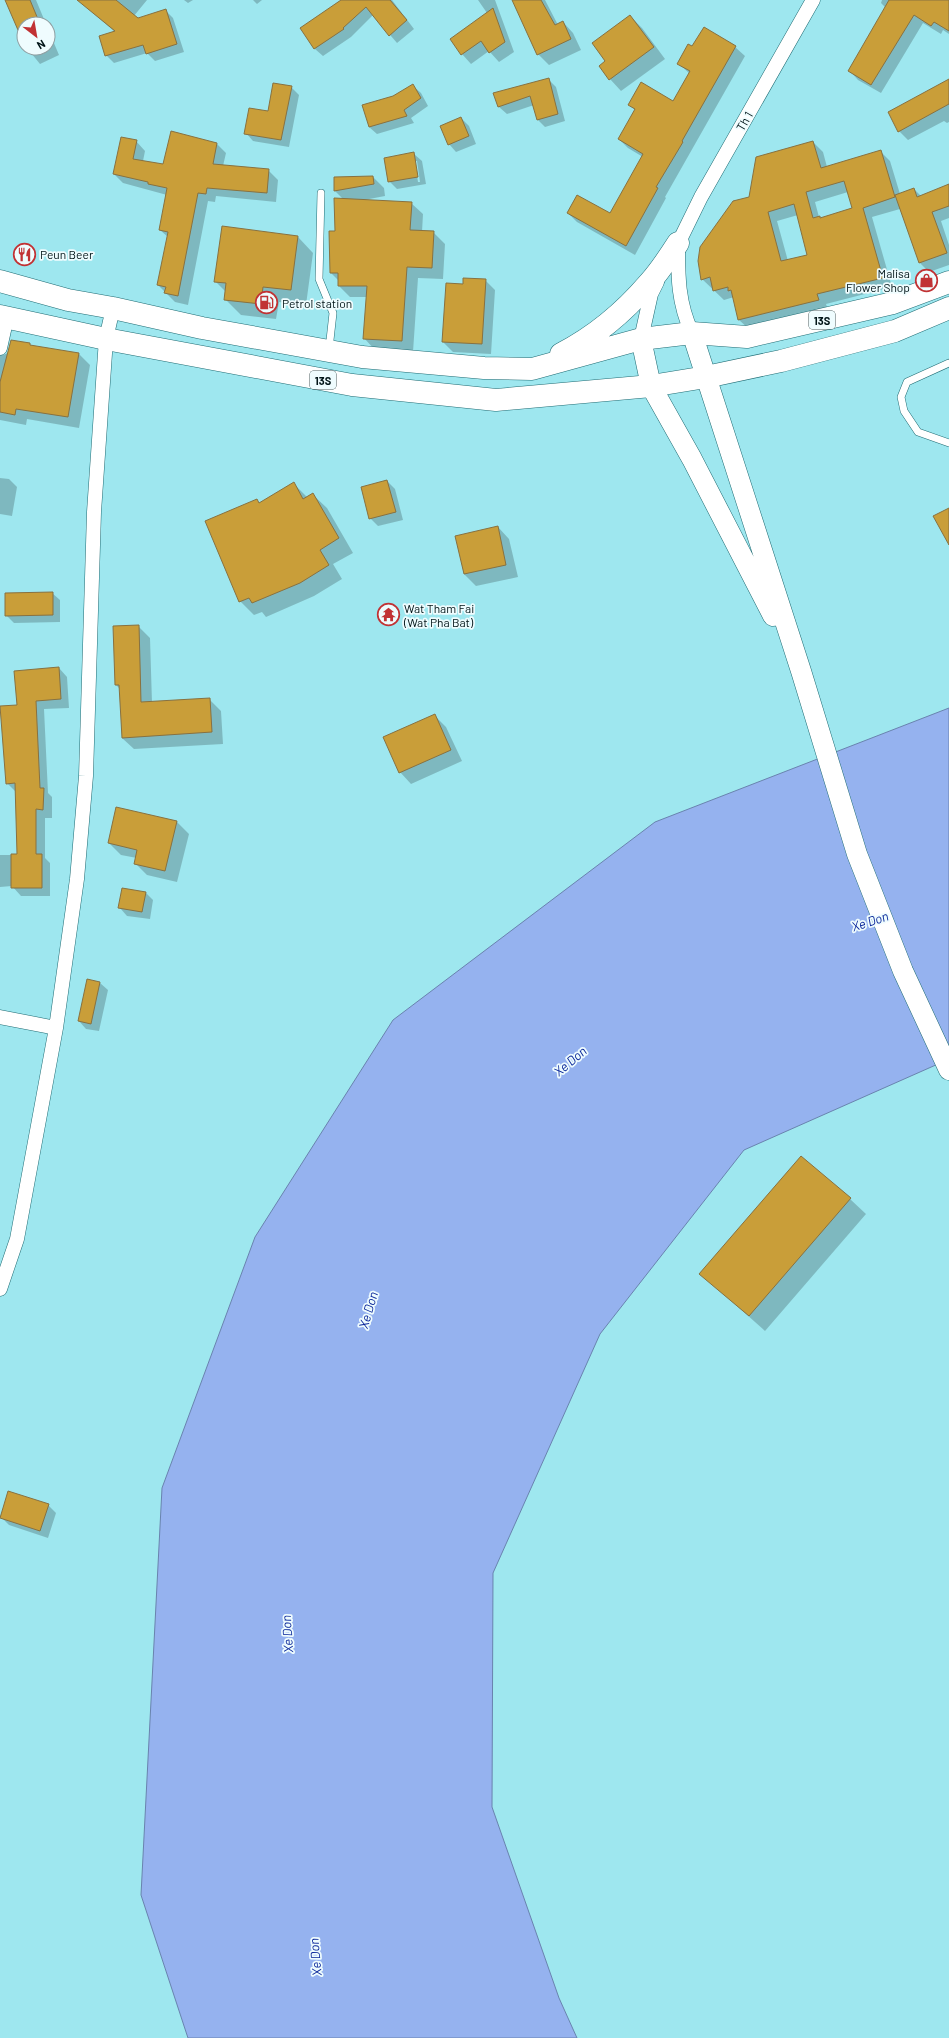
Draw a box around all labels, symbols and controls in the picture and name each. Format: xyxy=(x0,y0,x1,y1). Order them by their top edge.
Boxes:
north arrow xyxy=(16,16,56,56)
text: N xyxy=(35,38,48,52)
street label: Th 1 xyxy=(733,109,755,133)
restaurant icon: Peun Beer xyxy=(11,241,37,267)
place label: Peun Beer xyxy=(40,247,94,261)
place label: Malisa Flower Shop xyxy=(846,266,910,294)
shop icon: Malisa Flower Shop xyxy=(913,267,939,293)
fuel station icon: Petrol station xyxy=(253,290,279,316)
place label: Petrol station xyxy=(282,296,352,310)
road number: 13S xyxy=(809,311,835,329)
road number: 13S xyxy=(310,371,336,389)
place label: Wat Tham Fai (Wat Pha Bat) xyxy=(403,601,474,629)
temple icon: Wat Tham Fai (Wat Pha Bat) xyxy=(376,602,402,628)
water label: Xe Don xyxy=(850,907,891,934)
water label: Xe Don xyxy=(550,1043,590,1079)
water label: Xe Don xyxy=(355,1289,381,1330)
water label: Xe Don xyxy=(278,1614,296,1653)
water label: Xe Don xyxy=(305,1937,325,1977)

